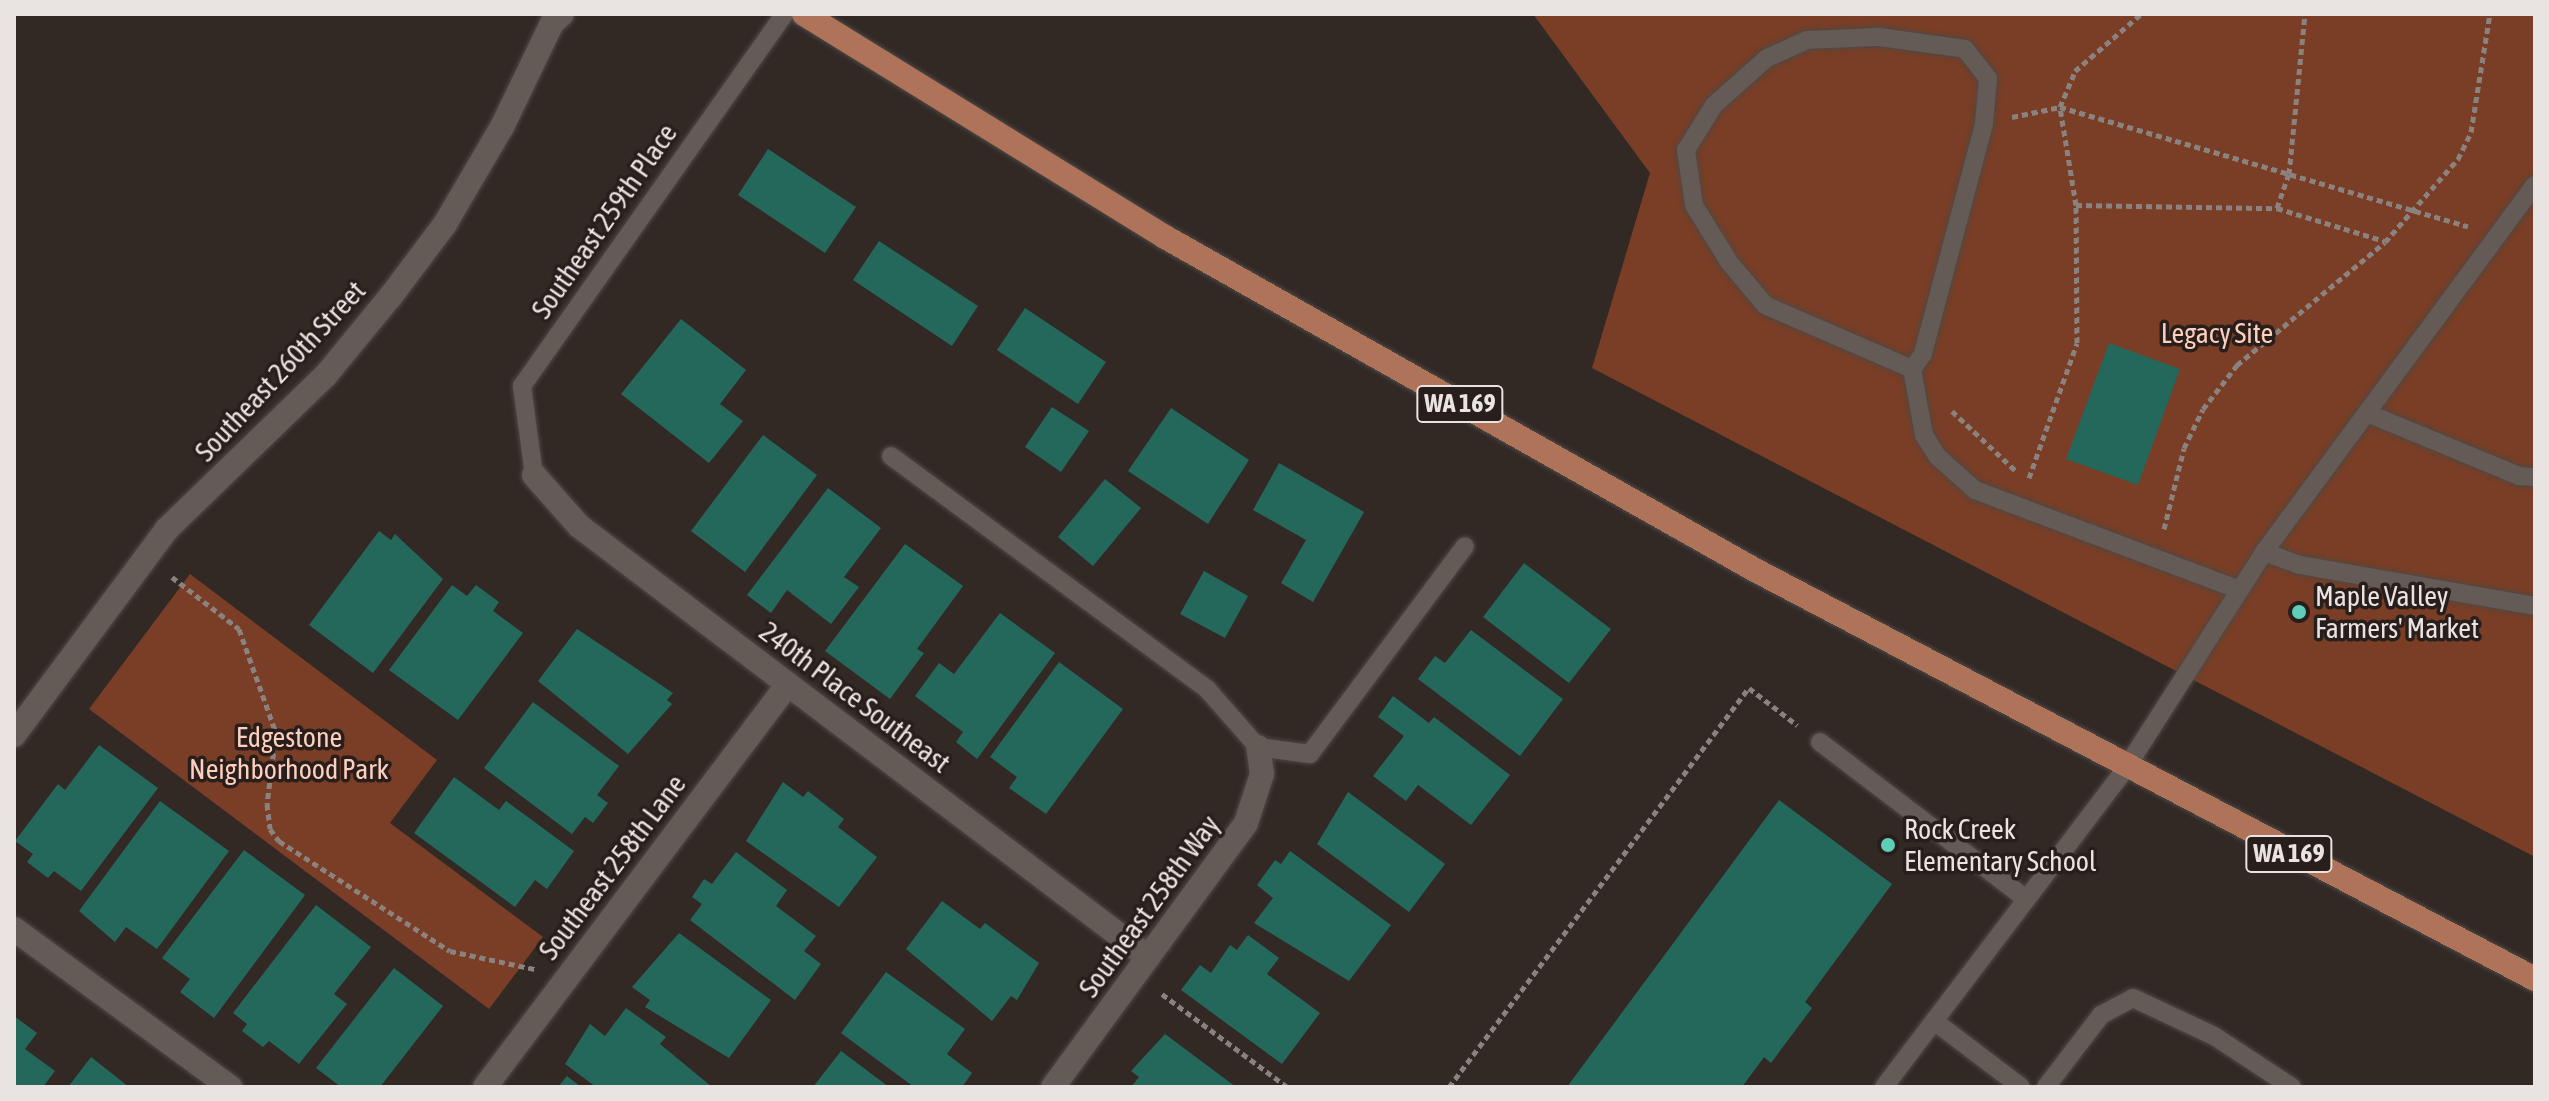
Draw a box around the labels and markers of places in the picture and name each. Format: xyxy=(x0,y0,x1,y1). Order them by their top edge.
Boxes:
place label: Maple Valley Farmers' Market xyxy=(2315,579,2479,645)
marker: Maple Valley Farmers' Market xyxy=(2290,603,2308,621)
place label: Rock Creek Elementary School xyxy=(1904,812,2096,878)
marker: Rock Creek Elementary School xyxy=(1879,836,1897,854)

